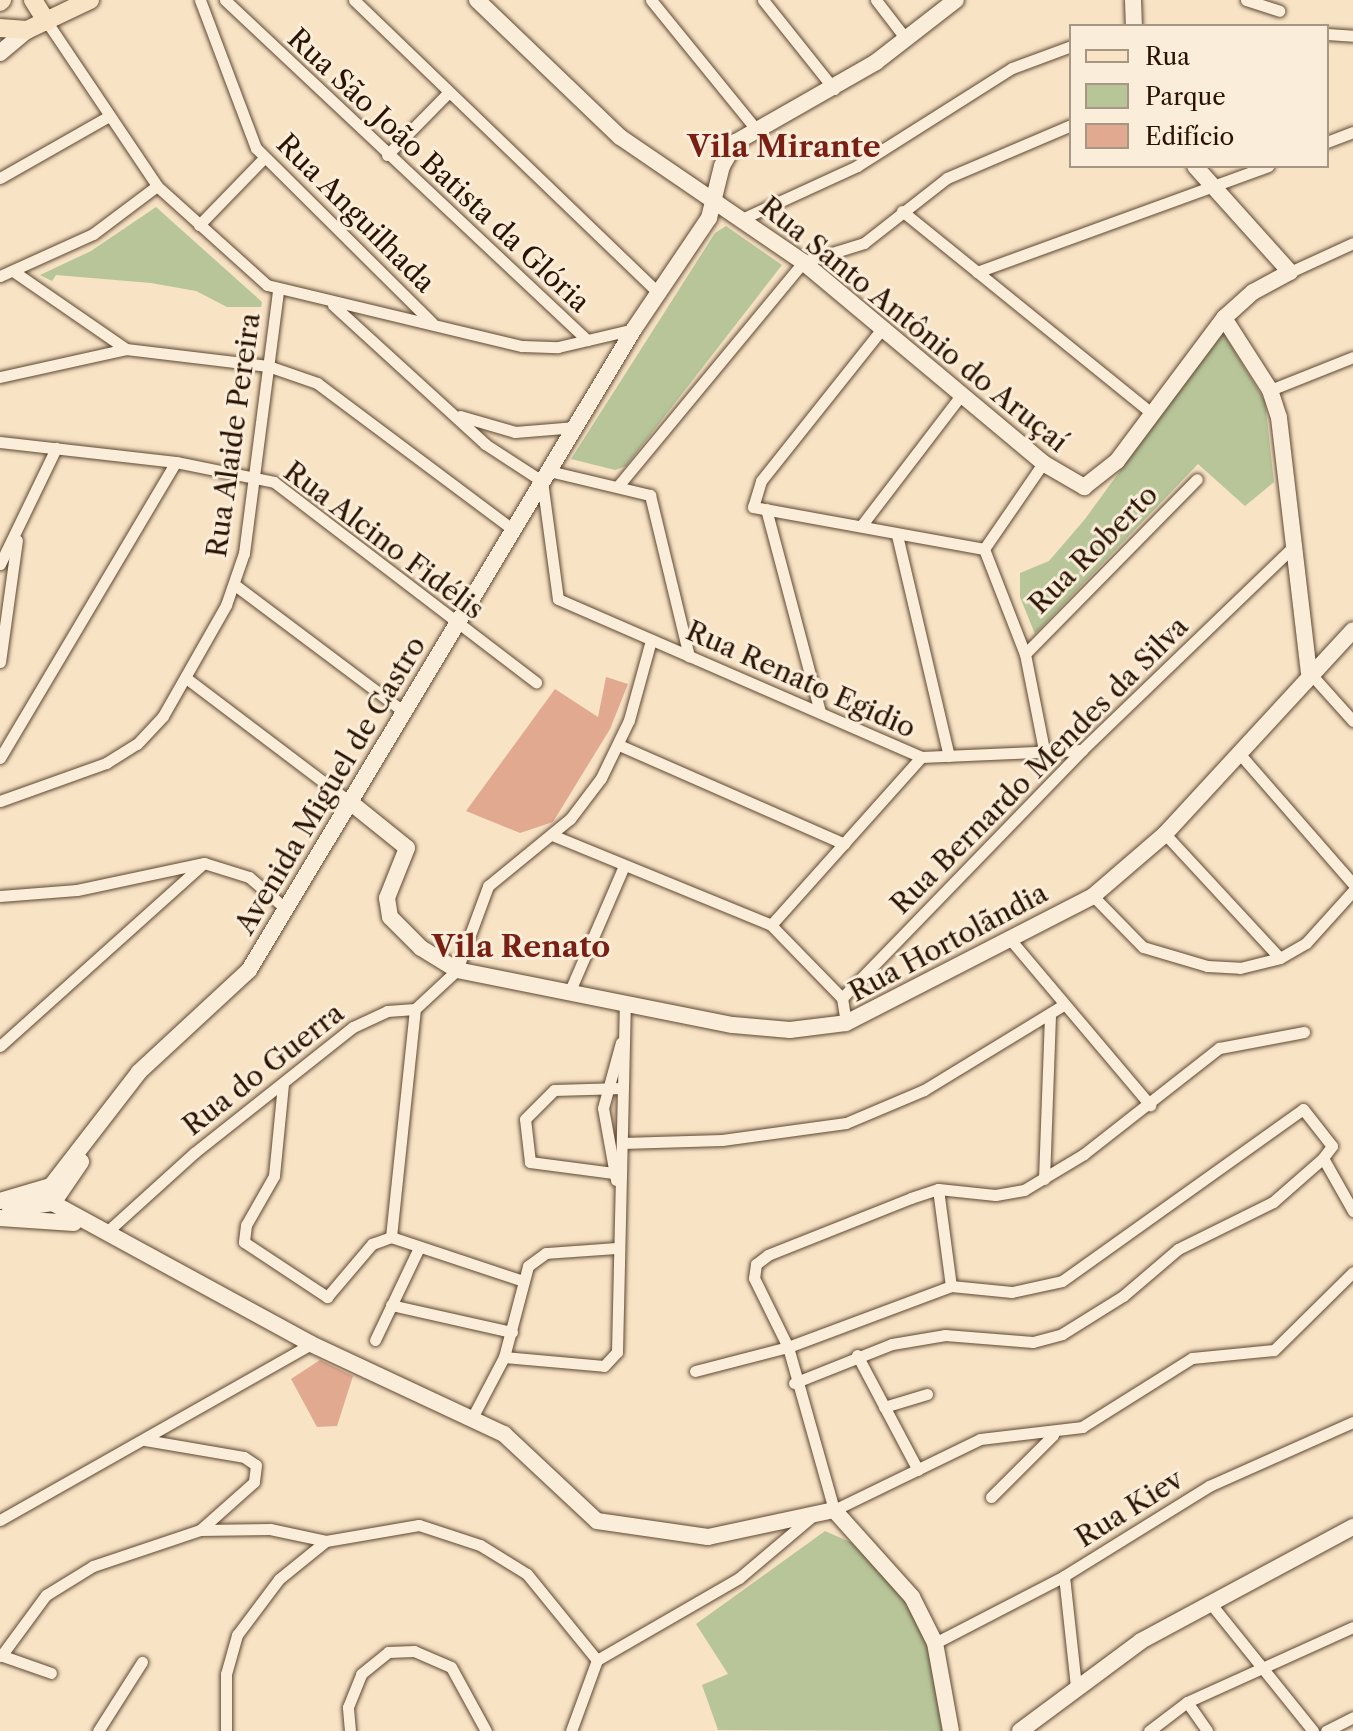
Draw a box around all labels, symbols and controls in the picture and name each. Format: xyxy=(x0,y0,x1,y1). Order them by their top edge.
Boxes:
street label: Rua São João Batista da Glória xyxy=(281,21,597,319)
legend xyxy=(1069,24,1329,168)
text: Rua xyxy=(1145,42,1190,71)
text: Parque xyxy=(1145,82,1226,111)
text: Edifício xyxy=(1145,122,1234,151)
street label: Rua Anguilhada xyxy=(269,126,443,300)
district label: Vila Mirante xyxy=(687,129,881,165)
street label: Rua Santo Antônio do Aruçaí xyxy=(752,188,1076,460)
street label: Rua Alaide Pereira xyxy=(199,310,267,560)
street label: Rua Alcino Fidélis xyxy=(277,454,491,626)
street label: Rua Roberto xyxy=(1021,477,1165,621)
street label: Rua Bernardo Mendes da Silva xyxy=(883,609,1195,921)
street label: Rua Renato Egidio xyxy=(681,613,921,745)
street label: Avenida Miguel de Castro xyxy=(228,630,432,940)
street label: Rua Hortolãndia xyxy=(843,875,1053,1009)
district label: Vila Renato xyxy=(432,929,610,965)
street label: Rua do Guerra xyxy=(176,996,350,1142)
street label: Rua Kiev xyxy=(1069,1462,1189,1554)

